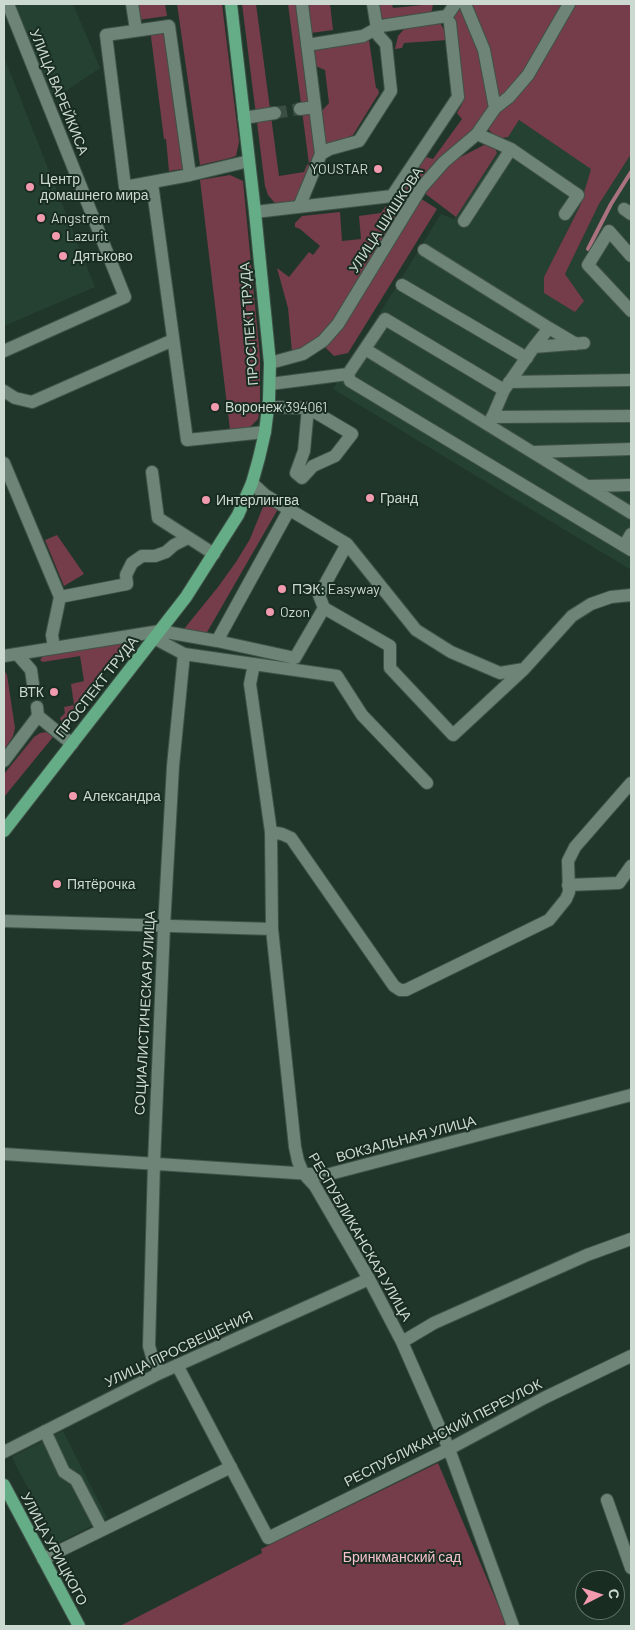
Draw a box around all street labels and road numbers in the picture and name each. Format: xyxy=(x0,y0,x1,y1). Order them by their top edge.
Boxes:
street label: УЛИЦА ВАРЕЙКИСА xyxy=(26,27,92,157)
street label: УЛИЦА ШИШКОВА xyxy=(345,164,427,276)
street label: ПРОСПЕКТ ТРУДА xyxy=(236,262,262,386)
street label: ПРОСПЕКТ ТРУДА xyxy=(52,633,142,741)
street label: СОЦИАЛИСТИЧЕСКАЯ УЛИЦА xyxy=(131,910,159,1116)
street label: ВОКЗАЛЬНАЯ УЛИЦА xyxy=(334,1112,478,1166)
street label: РЕСПУБЛИКАНСКАЯ УЛИЦА xyxy=(305,1150,415,1324)
street label: УЛИЦА ПРОСВЕЩЕНИЯ xyxy=(102,1307,256,1391)
street label: РЕСПУБЛИКАНСКИЙ ПЕРЕУЛОК xyxy=(341,1376,545,1490)
street label: УЛИЦА УРИЦКОГО xyxy=(17,1490,91,1608)

